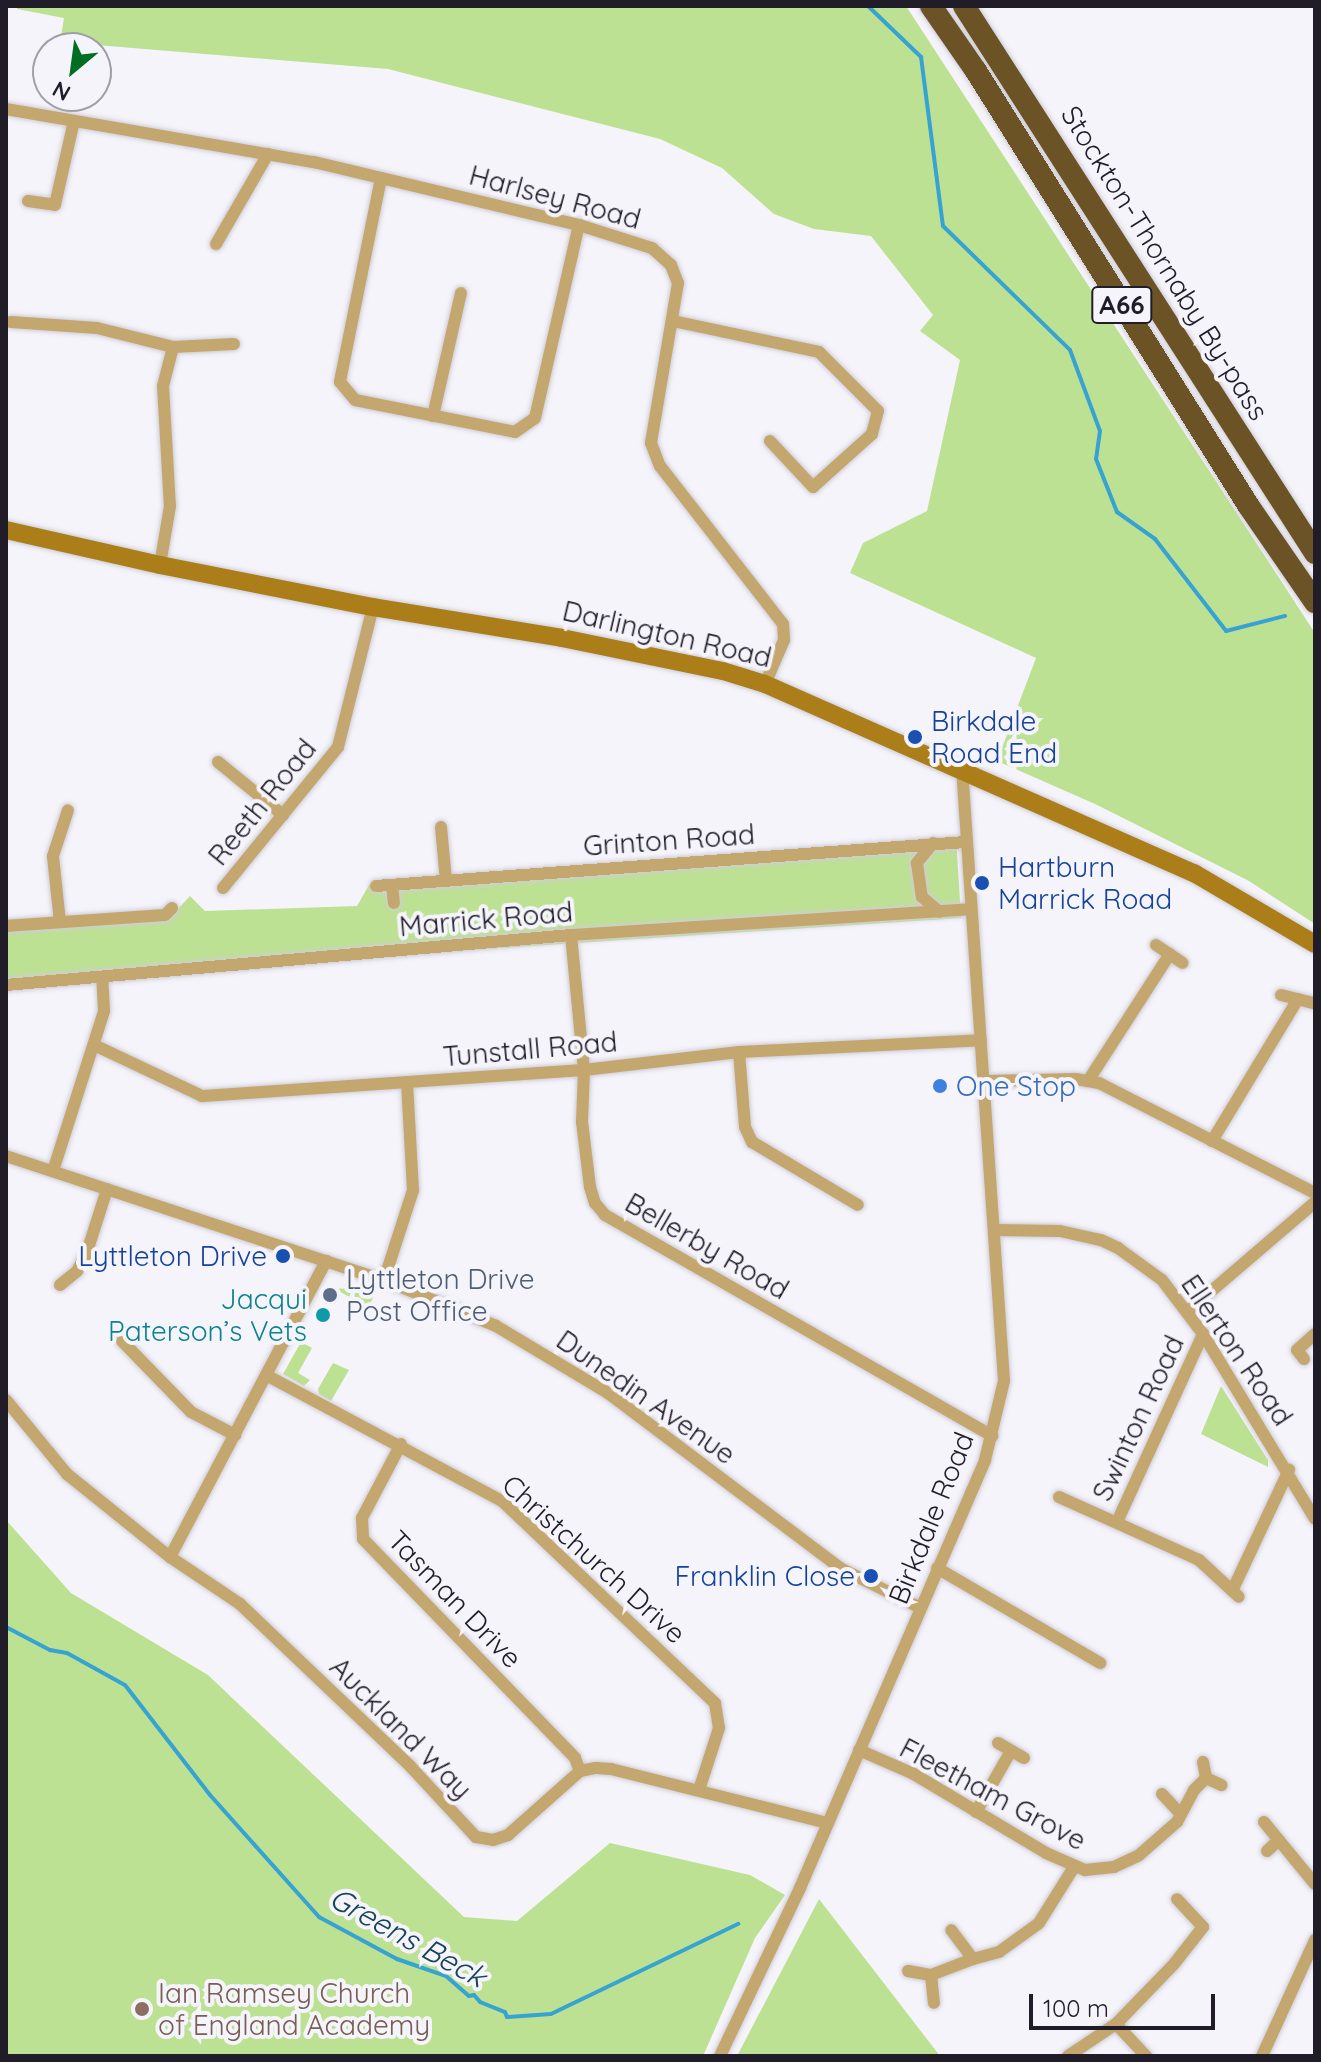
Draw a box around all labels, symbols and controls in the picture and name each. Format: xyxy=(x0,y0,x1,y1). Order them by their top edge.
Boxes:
north arrow xyxy=(32,32,112,112)
text: N xyxy=(47,75,75,107)
street label: Stockton-Thornaby By-pass xyxy=(1054,100,1276,426)
street label: Harlsey Road xyxy=(466,158,644,236)
road number: A66 xyxy=(1090,283,1154,327)
street label: Darlington Road xyxy=(559,594,775,674)
place label: Birkdale Road End xyxy=(931,704,1057,770)
marker: Birkdale Road End xyxy=(906,728,924,746)
street label: Reeth Road xyxy=(201,732,323,872)
street label: Grinton Road xyxy=(582,817,756,863)
place label: Hartburn Marrick Road xyxy=(998,850,1172,916)
marker: Hartburn Marrick Road xyxy=(973,874,991,892)
street label: Marrick Road xyxy=(398,895,574,943)
street label: Tunstall Road xyxy=(441,1025,619,1073)
place label: One Stop xyxy=(956,1069,1076,1103)
marker: One Stop xyxy=(931,1077,949,1095)
street label: Bellerby Road xyxy=(619,1186,795,1306)
place label: Lyttleton Drive xyxy=(78,1239,267,1273)
marker: Lyttleton Drive xyxy=(274,1247,292,1265)
place label: Lyttleton Drive Post Office xyxy=(346,1262,535,1328)
street label: Ellerton Road xyxy=(1174,1268,1300,1432)
place label: Jacqui Paterson’s Vets xyxy=(108,1282,307,1348)
marker: Lyttleton Drive Post Office xyxy=(321,1286,339,1304)
marker: Jacqui Paterson’s Vets xyxy=(314,1306,332,1324)
street label: Dunedin Avenue xyxy=(550,1323,742,1471)
street label: Swinton Road xyxy=(1085,1330,1191,1506)
street label: Birkdale Road xyxy=(881,1427,981,1609)
street label: Christchurch Drive xyxy=(495,1468,693,1650)
street label: Tasman Drive xyxy=(381,1523,529,1675)
place label: Franklin Close xyxy=(674,1559,855,1593)
marker: Franklin Close xyxy=(862,1567,880,1585)
street label: Auckland Way xyxy=(323,1650,479,1806)
street label: Fleetham Grove xyxy=(894,1731,1092,1857)
water label: Greens Beck xyxy=(323,1879,493,1995)
place label: Ian Ramsey Church of England Academy xyxy=(158,1976,430,2042)
scale bar xyxy=(1033,1978,1219,2028)
text: 100 m xyxy=(1043,1993,1109,2023)
marker: Ian Ramsey Church of England Academy xyxy=(133,2000,151,2018)

